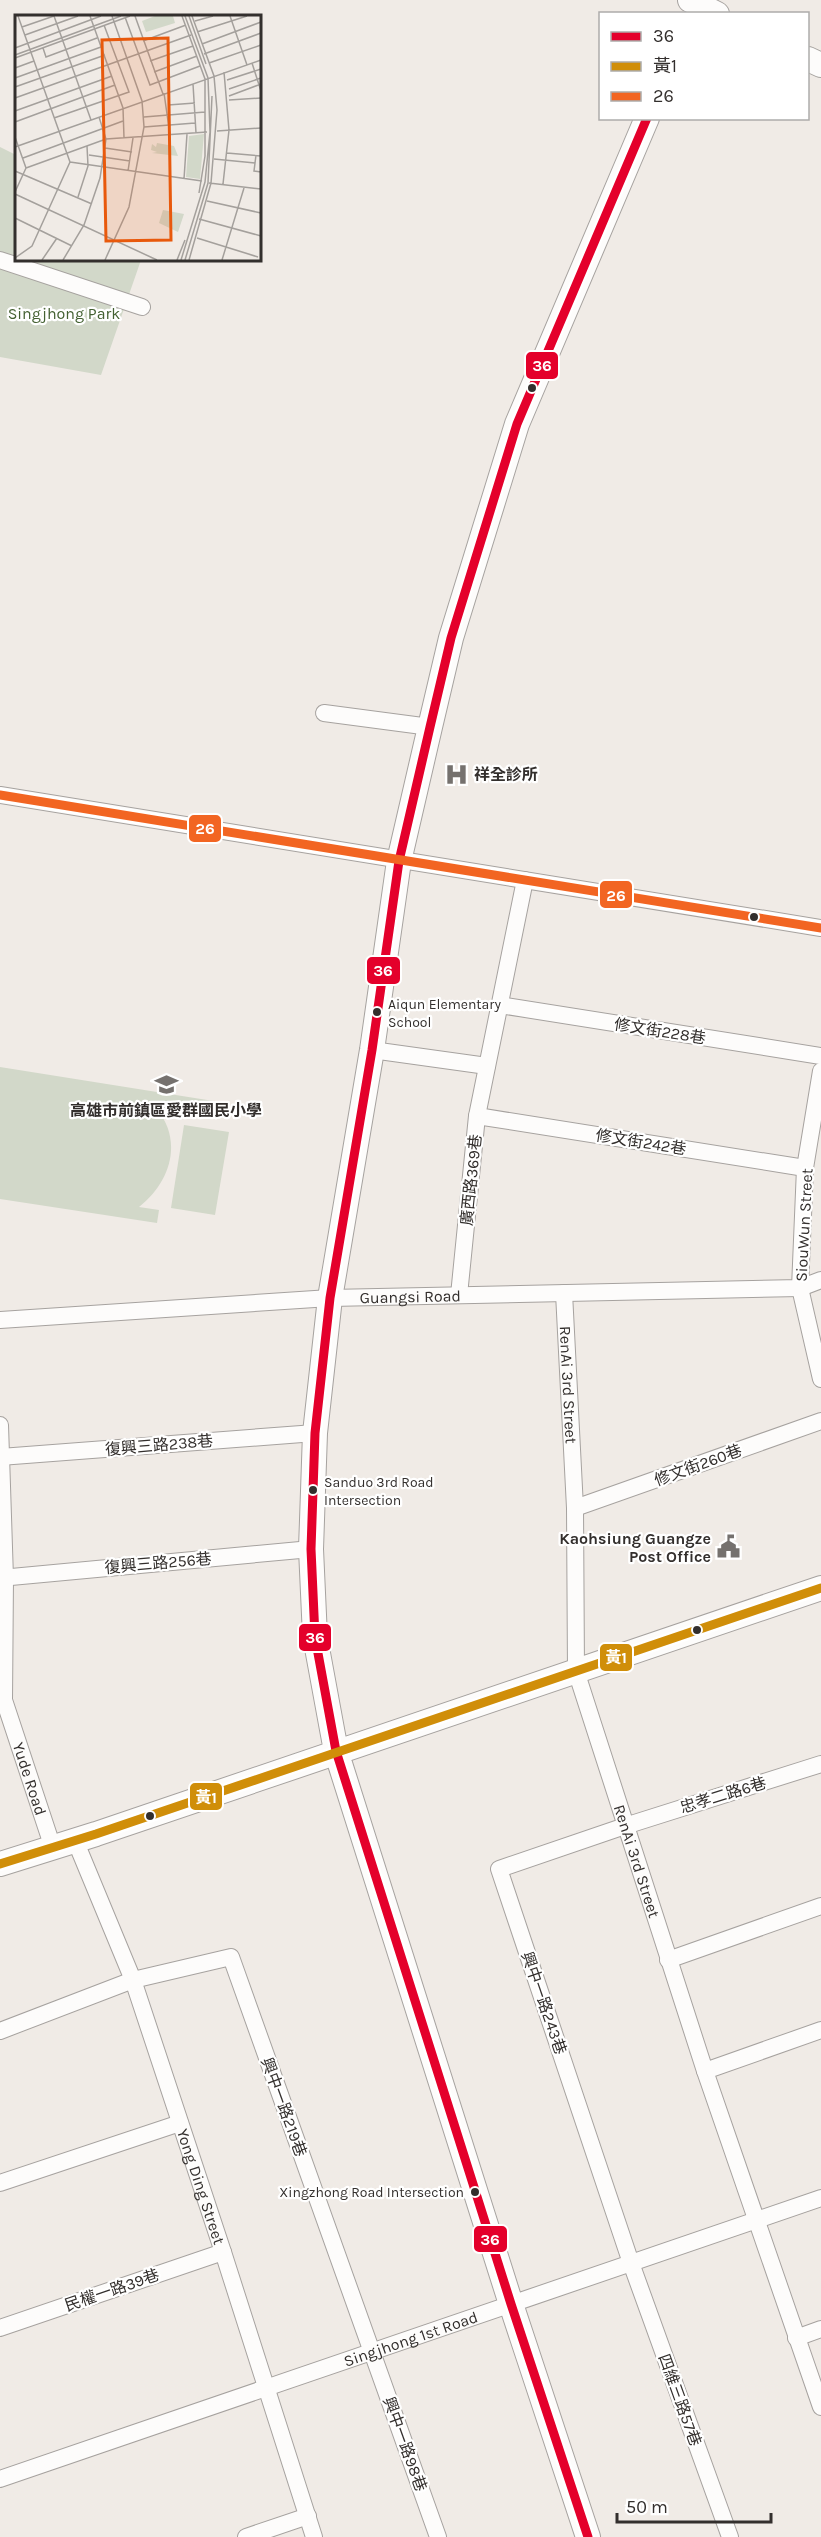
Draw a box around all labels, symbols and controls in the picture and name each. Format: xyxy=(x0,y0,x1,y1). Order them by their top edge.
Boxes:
legend xyxy=(599,12,809,120)
inset map xyxy=(15,15,261,261)
text: 36 xyxy=(653,25,674,47)
text: 黃1 xyxy=(653,55,677,77)
text: 26 xyxy=(653,85,674,107)
park label: Singjhong Park xyxy=(8,304,120,323)
line badge: 36 xyxy=(525,351,559,380)
text: 36 xyxy=(532,356,552,375)
unlabelled marker xyxy=(526,382,538,394)
hospital icon: 祥全診所 xyxy=(443,761,469,787)
place label: 祥全診所 xyxy=(474,765,538,784)
line badge: 26 xyxy=(188,814,222,843)
text: 26 xyxy=(195,819,215,838)
line badge: 26 xyxy=(599,880,633,909)
text: 26 xyxy=(606,886,626,905)
unlabelled marker xyxy=(748,911,760,923)
line badge: 36 xyxy=(366,956,401,985)
text: 36 xyxy=(373,961,393,980)
place label: Aiqun Elementary School xyxy=(388,996,501,1031)
marker: Aiqun Elementary School xyxy=(371,1006,383,1018)
street label: 修文街228巷 xyxy=(613,1014,707,1048)
school or university icon: 高雄市前鎮區愛群國民小學 xyxy=(153,1072,179,1098)
place label: 高雄市前鎮區愛群國民小學 xyxy=(70,1101,262,1120)
street label: 修文街242巷 xyxy=(594,1125,688,1159)
street label: 廣西路369巷 xyxy=(457,1133,485,1227)
street label: SiouWun Street xyxy=(792,1168,816,1282)
street label: Guangsi Road xyxy=(359,1286,461,1307)
street label: RenAi 3rd Street xyxy=(556,1325,581,1444)
street label: 復興三路238巷 xyxy=(104,1431,214,1459)
street label: 修文街260巷 xyxy=(652,1440,744,1490)
place label: Sanduo 3rd Road Intersection xyxy=(324,1474,434,1509)
marker: Sanduo 3rd Road Intersection xyxy=(307,1484,319,1496)
place label: Kaohsiung Guangze Post Office xyxy=(559,1529,711,1566)
public building icon: Kaohsiung Guangze Post Office xyxy=(716,1534,742,1560)
street label: 復興三路256巷 xyxy=(104,1549,212,1577)
line badge: 36 xyxy=(298,1623,332,1652)
unlabelled marker xyxy=(691,1624,703,1636)
text: 36 xyxy=(305,1628,325,1647)
line badge: 黃1 xyxy=(599,1643,633,1672)
text: 黃1 xyxy=(605,1648,627,1667)
street label: Yude Road xyxy=(9,1740,51,1818)
street label: 忠孝二路6巷 xyxy=(678,1773,768,1817)
line badge: 黃1 xyxy=(189,1782,223,1811)
text: 黃1 xyxy=(195,1788,217,1807)
street label: RenAi 3rd Street xyxy=(610,1802,664,1920)
unlabelled marker xyxy=(144,1810,156,1822)
street label: 興中一路243巷 xyxy=(517,1949,571,2057)
street label: 興中一路219巷 xyxy=(257,2055,311,2159)
street label: Yong Ding Street xyxy=(173,2126,229,2247)
place label: Xingzhong Road Intersection xyxy=(279,2184,464,2201)
marker: Xingzhong Road Intersection xyxy=(469,2186,481,2198)
line badge: 36 xyxy=(473,2225,508,2253)
text: 36 xyxy=(480,2230,500,2249)
street label: 民權一路39巷 xyxy=(62,2265,162,2315)
street label: Singjhong 1st Road xyxy=(341,2307,480,2370)
street label: 四維三路57巷 xyxy=(655,2351,705,2449)
street label: 興中一路98巷 xyxy=(379,2394,431,2494)
scale bar xyxy=(617,2486,772,2524)
text: 50 m xyxy=(626,2496,668,2518)

